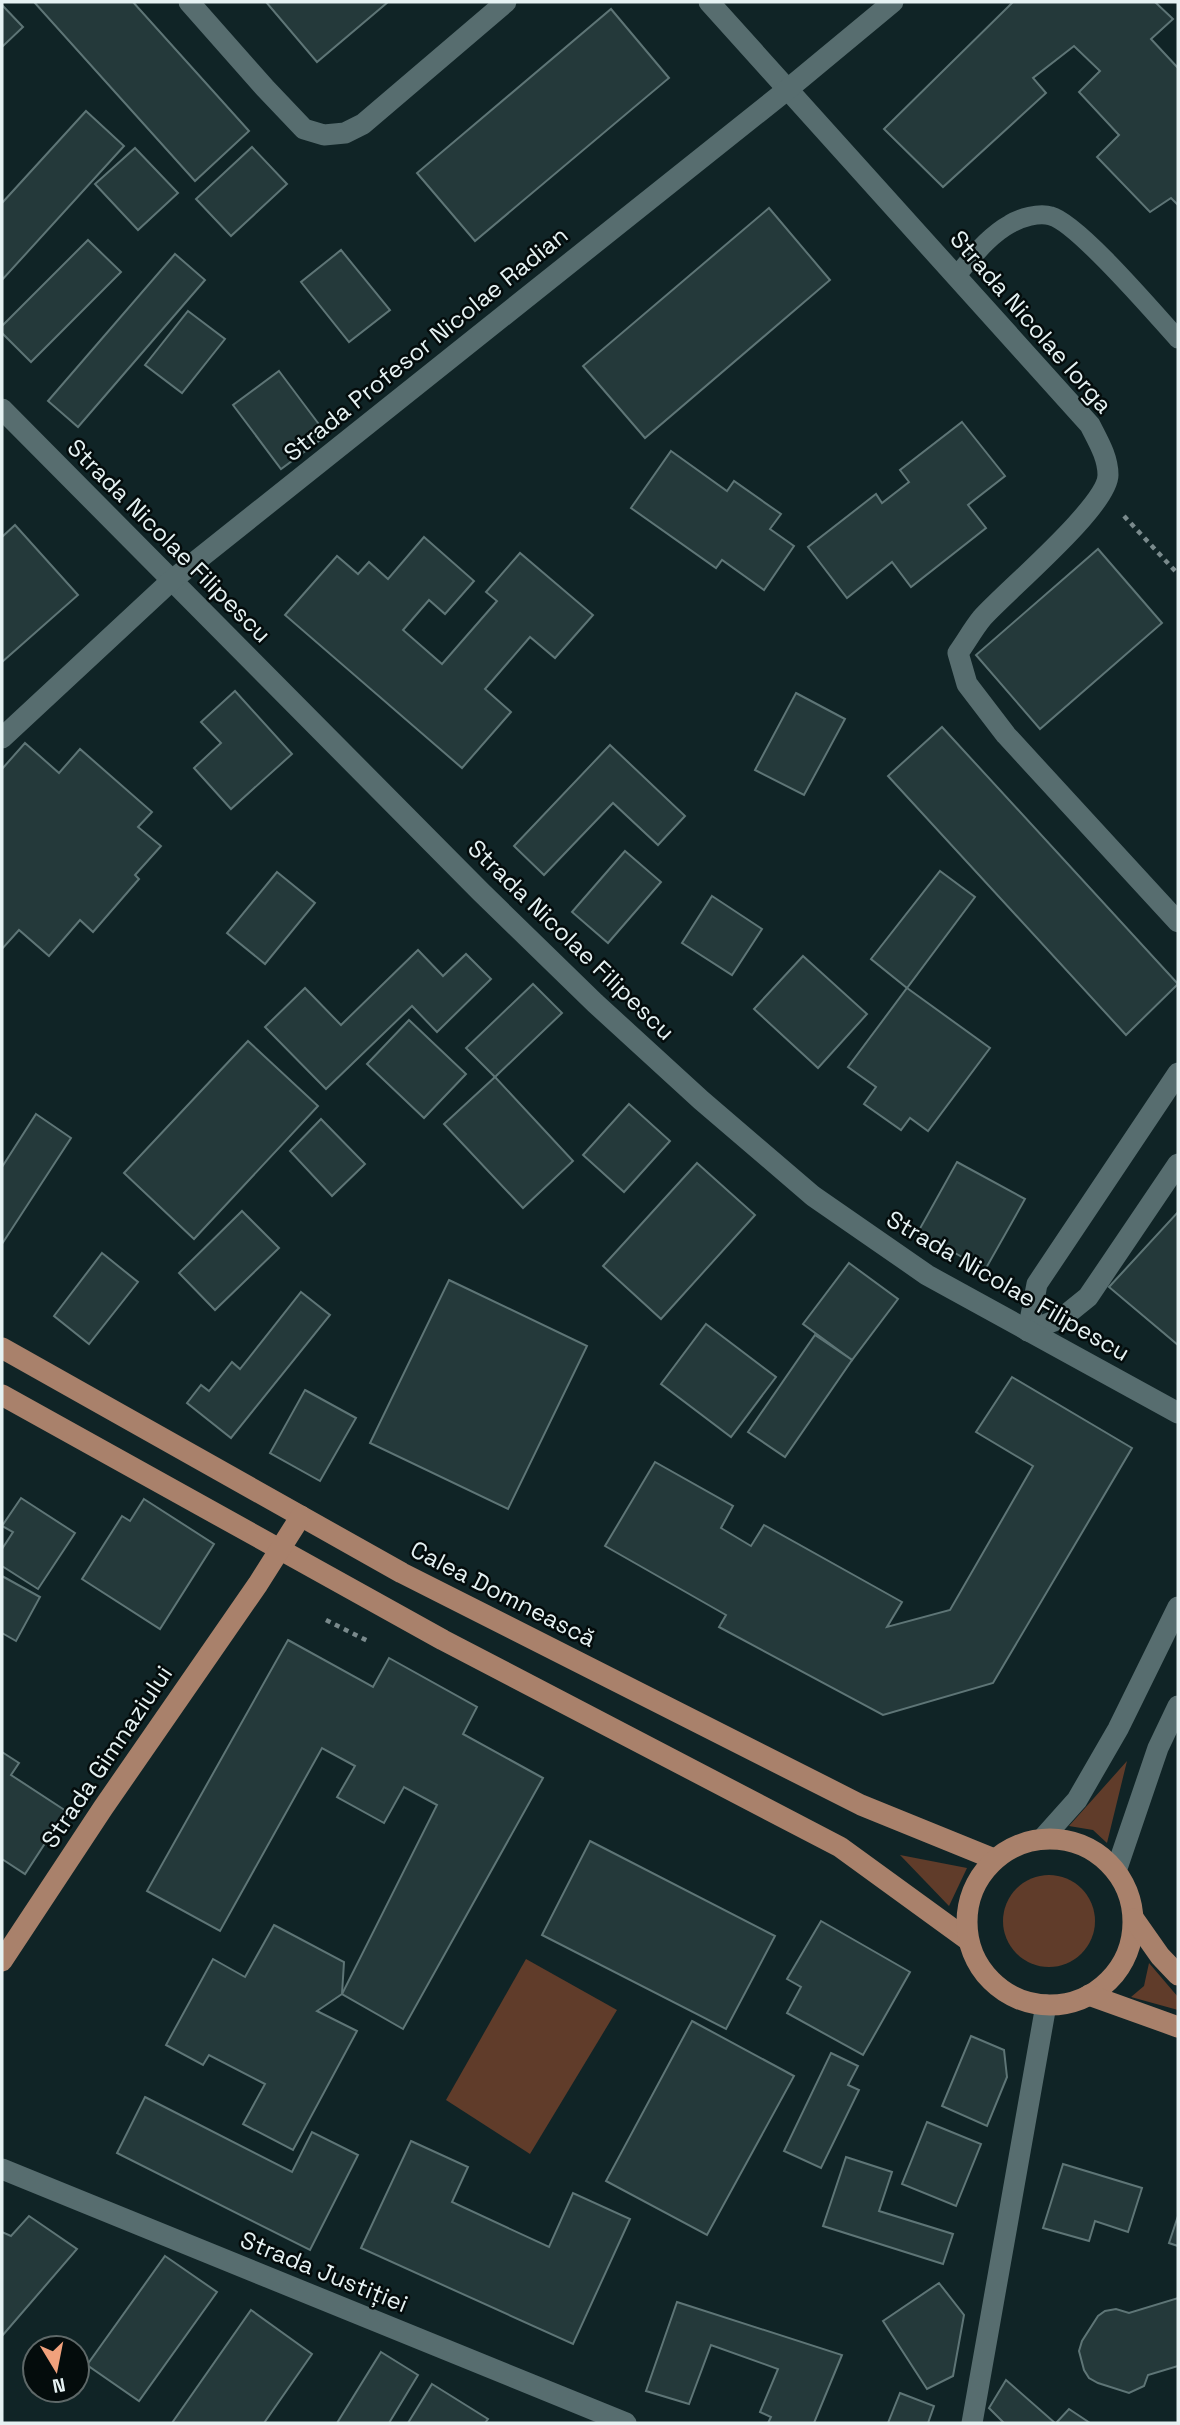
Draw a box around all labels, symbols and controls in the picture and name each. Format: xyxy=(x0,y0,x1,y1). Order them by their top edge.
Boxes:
street label: Strada Profesor Nicolae Radian xyxy=(277,219,574,468)
street label: Strada Nicolae Iorga xyxy=(943,224,1119,420)
street label: Strada Nicolae Filipescu xyxy=(61,432,278,649)
street label: Strada Nicolae Filipescu xyxy=(461,833,681,1047)
street label: Strada Nicolae Filipescu xyxy=(881,1203,1136,1368)
street label: Calea Domnească xyxy=(405,1533,601,1654)
street label: Strada Gimnaziului xyxy=(34,1659,179,1854)
street label: Strada Justiției xyxy=(236,2224,412,2319)
north arrow xyxy=(21,2334,91,2404)
text: N xyxy=(50,2372,67,2399)

